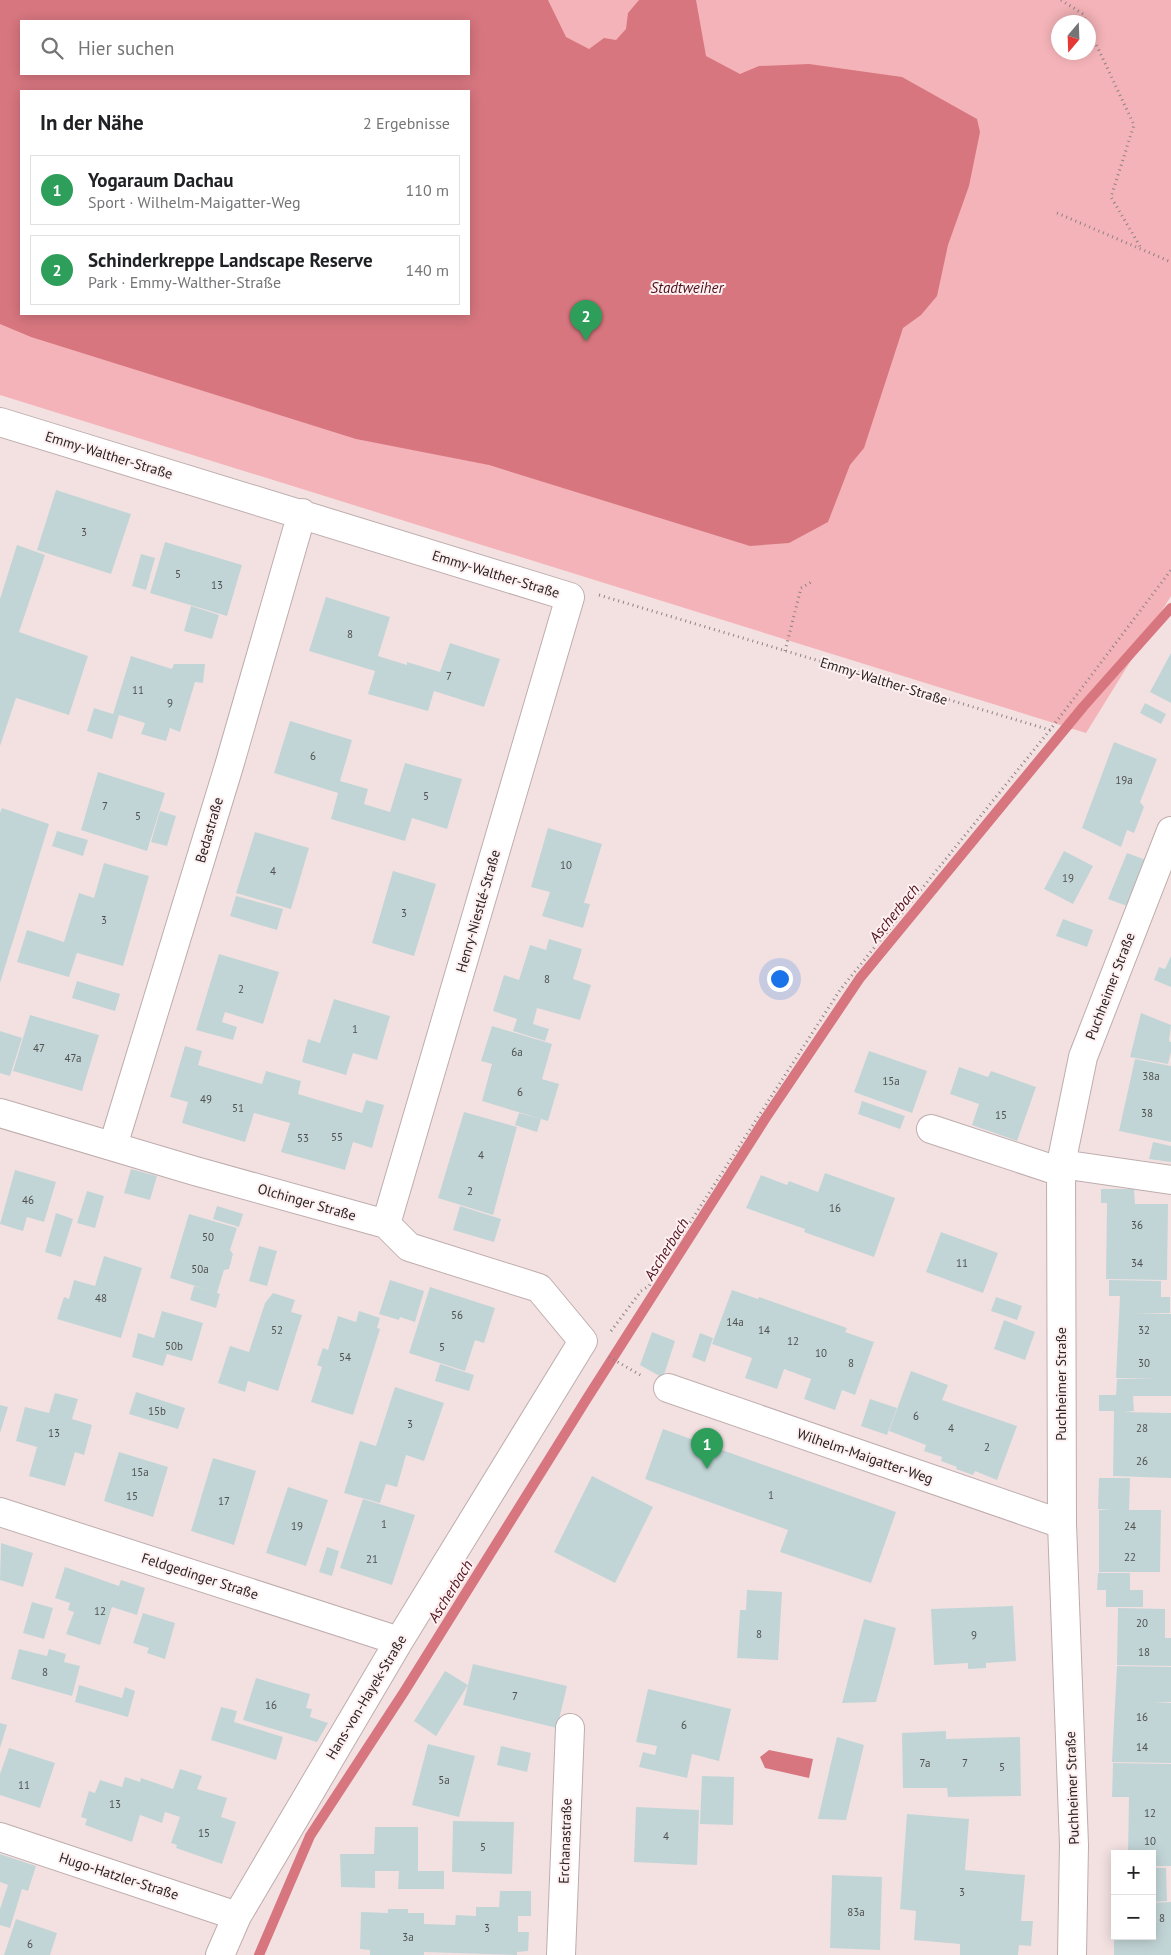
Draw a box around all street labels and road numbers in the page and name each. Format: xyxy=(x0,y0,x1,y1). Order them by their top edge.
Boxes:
street label: Emmy-Walther-Straße xyxy=(43,427,175,483)
street label: Emmy-Walther-Straße xyxy=(430,546,562,602)
street label: Emmy-Walther-Straße xyxy=(818,653,950,709)
street label: Bedastraße xyxy=(191,795,227,865)
street label: Henry-Niestlé-Straße xyxy=(452,848,504,974)
street label: Puchheimer Straße xyxy=(1081,930,1139,1042)
street label: Olchinger Straße xyxy=(256,1179,358,1225)
street label: Puchheimer Straße xyxy=(1052,1327,1070,1441)
street label: Wilhelm-Maigatter-Weg xyxy=(795,1424,935,1488)
street label: Feldgedinger Straße xyxy=(139,1549,261,1603)
street label: Hans-von-Hayek-Straße xyxy=(322,1632,410,1762)
street label: Puchheimer Straße xyxy=(1061,1731,1083,1845)
street label: Erchanastraße xyxy=(555,1798,575,1884)
street label: Hugo-Hatzler-Straße xyxy=(57,1848,181,1904)

